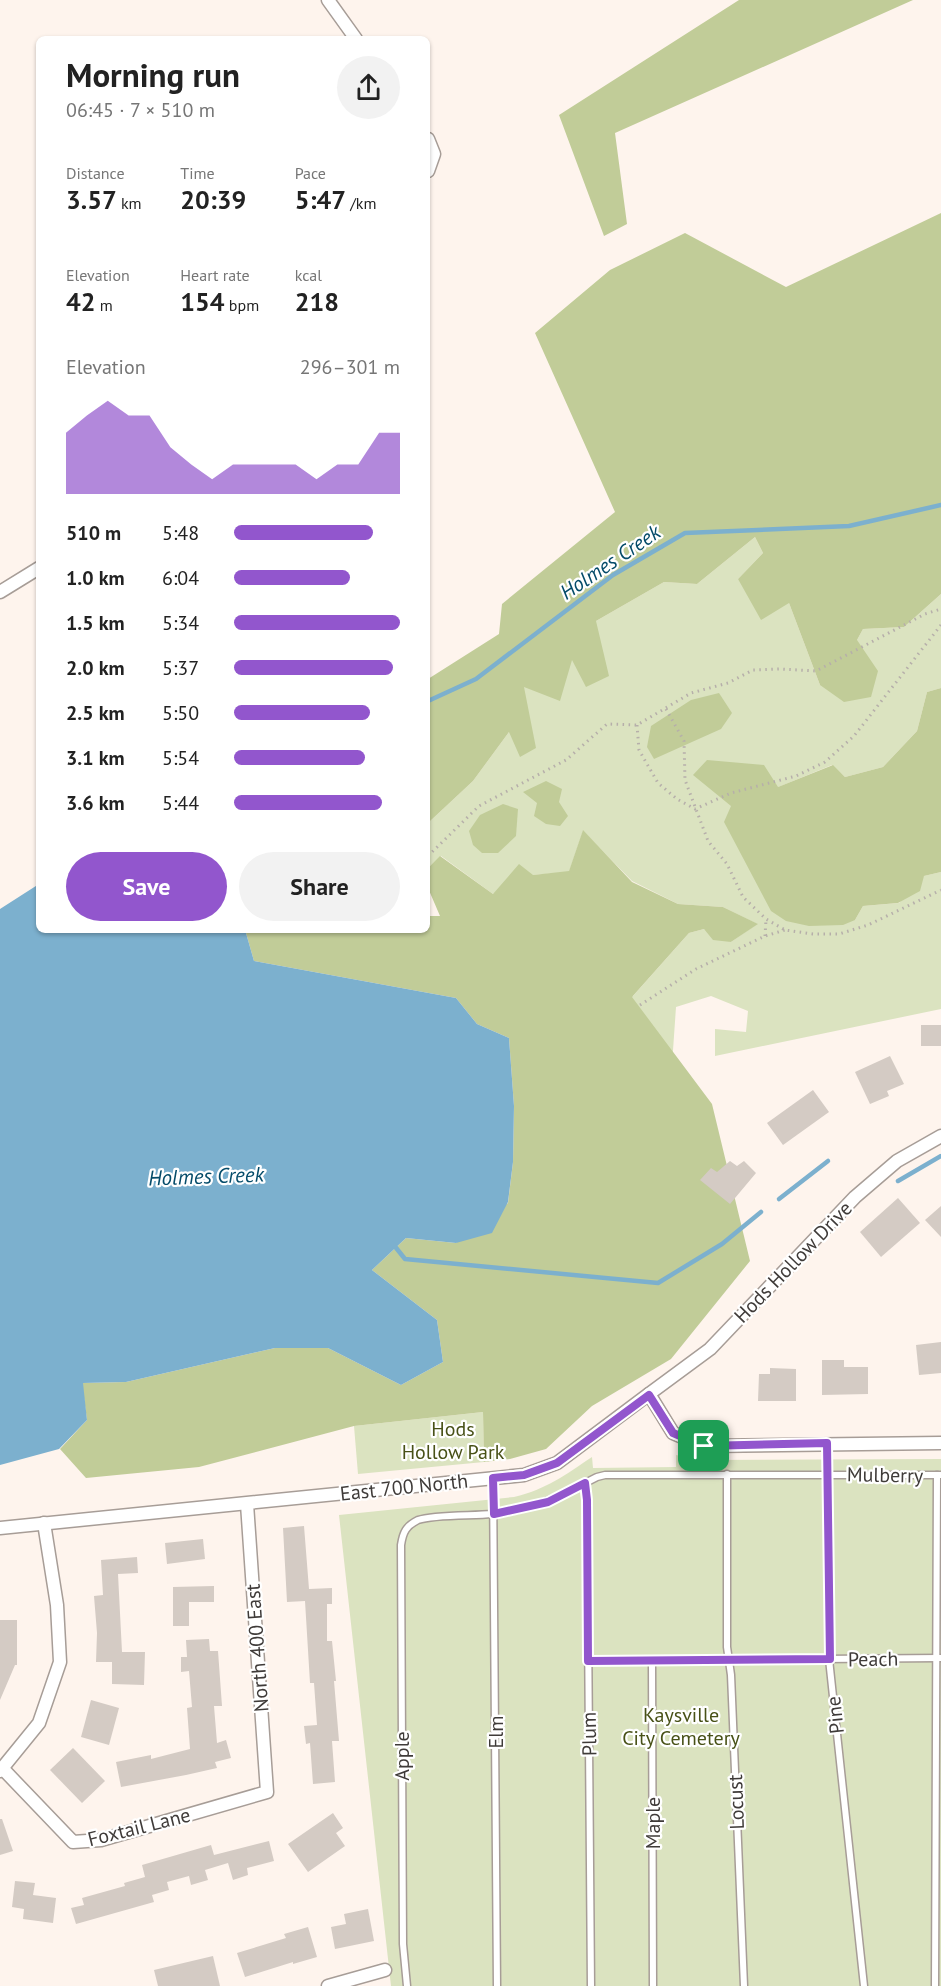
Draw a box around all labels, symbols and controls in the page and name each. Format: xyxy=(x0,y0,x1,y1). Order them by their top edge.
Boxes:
text: Morning run xyxy=(66,53,240,96)
button: share xyxy=(337,56,400,119)
text: 06:45 · 7 × 510 m xyxy=(66,97,215,123)
text: Distance xyxy=(66,163,125,183)
text: Time xyxy=(180,163,215,183)
text: Pace xyxy=(295,163,326,183)
text: 3.57 xyxy=(66,183,117,216)
text: 20:39 xyxy=(180,183,246,216)
text: 5:47 xyxy=(295,183,346,216)
text: km xyxy=(117,193,142,213)
text: /km xyxy=(346,193,376,213)
text: Elevation xyxy=(66,265,130,285)
text: Heart rate xyxy=(180,265,250,285)
text: kcal xyxy=(295,265,322,285)
text: 42 xyxy=(66,285,95,318)
text: 154 xyxy=(180,285,225,318)
text: 218 xyxy=(295,285,339,318)
text: m xyxy=(95,295,113,315)
text: bpm xyxy=(225,295,259,315)
text: Elevation xyxy=(66,354,146,380)
text: 296–301 m xyxy=(300,354,400,380)
water label: Holmes Creek xyxy=(554,518,667,606)
text: 510 m xyxy=(66,520,121,546)
text: 5:48 xyxy=(162,520,199,546)
text: 1.0 km xyxy=(66,565,125,591)
text: 6:04 xyxy=(162,565,199,591)
text: 1.5 km xyxy=(66,610,125,636)
text: 5:34 xyxy=(162,610,199,636)
text: 2.0 km xyxy=(66,655,125,681)
text: 5:37 xyxy=(162,655,199,681)
text: 2.5 km xyxy=(66,700,125,726)
text: 5:50 xyxy=(162,700,199,726)
text: 3.1 km xyxy=(66,745,125,771)
text: 5:54 xyxy=(162,745,199,771)
text: 3.6 km xyxy=(66,790,125,816)
text: 5:44 xyxy=(162,790,199,816)
button: Save xyxy=(66,852,227,921)
button: Share xyxy=(239,852,400,921)
water label: Holmes Creek xyxy=(148,1160,266,1192)
street label: Hods Hollow Drive xyxy=(728,1196,858,1328)
park label: Hods Hollow Park xyxy=(402,1416,505,1465)
pin xyxy=(678,1420,729,1471)
icon: arrive xyxy=(687,1429,720,1462)
street label: Mulberry xyxy=(847,1461,924,1489)
street label: East 700 North xyxy=(339,1467,469,1507)
street label: North 400 East xyxy=(240,1583,274,1713)
street label: Peach xyxy=(848,1646,898,1672)
street label: Pine xyxy=(820,1695,850,1735)
park label: Kaysville City Cemetery xyxy=(622,1702,740,1751)
street label: Plum xyxy=(576,1712,602,1756)
street label: Elm xyxy=(483,1716,509,1748)
street label: Apple xyxy=(389,1731,415,1781)
street label: Locust xyxy=(722,1774,750,1830)
street label: Maple xyxy=(640,1797,666,1849)
street label: Foxtail Lane xyxy=(85,1802,193,1852)

